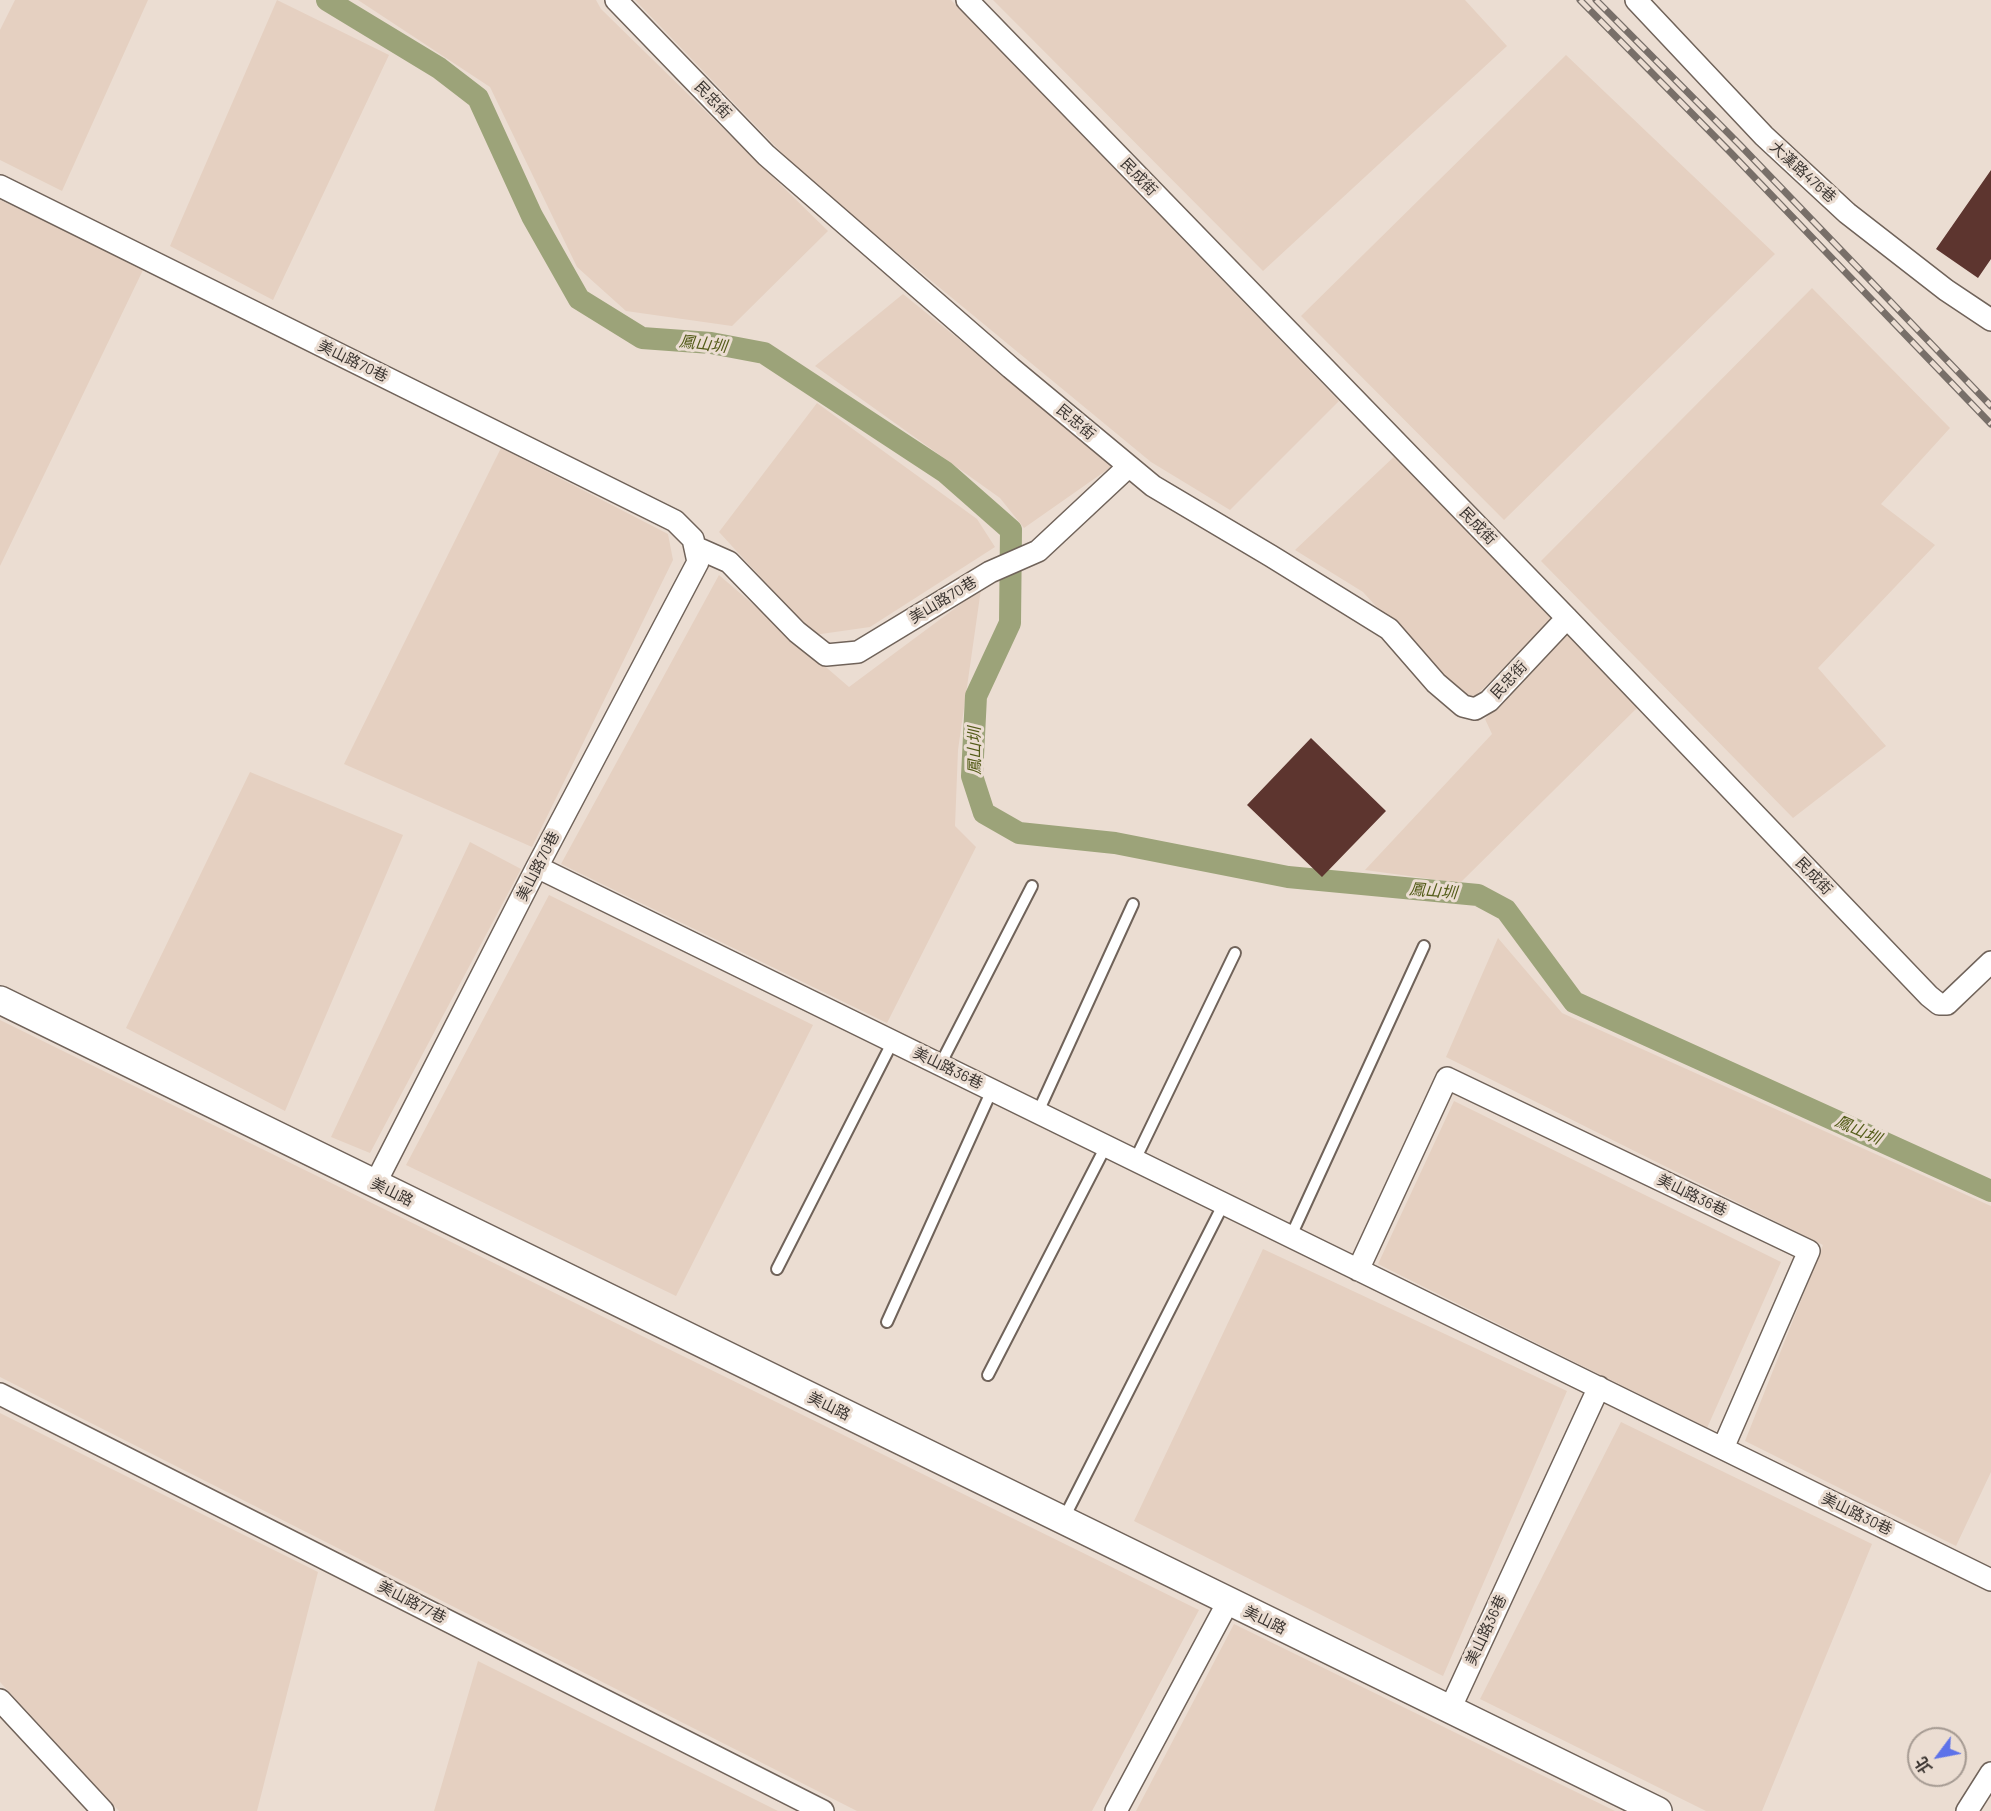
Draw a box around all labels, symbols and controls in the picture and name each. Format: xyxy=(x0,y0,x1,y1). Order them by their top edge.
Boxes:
street label: 民忠街 xyxy=(691,78,735,122)
street label: 大漢路476巷 xyxy=(1766,138,1840,206)
street label: 民成街 xyxy=(1117,155,1161,199)
water label: 鳳山圳 xyxy=(678,332,728,356)
street label: 美山路70巷 xyxy=(315,336,391,386)
street label: 民忠街 xyxy=(1053,401,1099,443)
street label: 民成街 xyxy=(1456,504,1500,548)
street label: 美山路70巷 xyxy=(906,573,980,627)
street label: 民忠街 xyxy=(1487,657,1531,703)
water label: 鳳山圳 xyxy=(965,727,985,775)
street label: 美山路70巷 xyxy=(513,828,563,904)
street label: 民成街 xyxy=(1792,854,1836,898)
water label: 鳳山圳 xyxy=(1408,879,1458,903)
street label: 美山路36巷 xyxy=(910,1043,986,1093)
water label: 鳳山圳 xyxy=(1832,1111,1884,1149)
street label: 美山路36巷 xyxy=(1654,1170,1730,1220)
street label: 美山路 xyxy=(368,1174,416,1210)
street label: 美山路 xyxy=(805,1388,853,1424)
street label: 美山路30巷 xyxy=(1819,1489,1895,1539)
street label: 美山路77巷 xyxy=(375,1577,449,1627)
street label: 美山路36巷 xyxy=(1462,1592,1510,1668)
street label: 美山路 xyxy=(1241,1602,1289,1638)
north arrow xyxy=(1907,1727,1967,1787)
text: 北 xyxy=(1911,1754,1935,1778)

